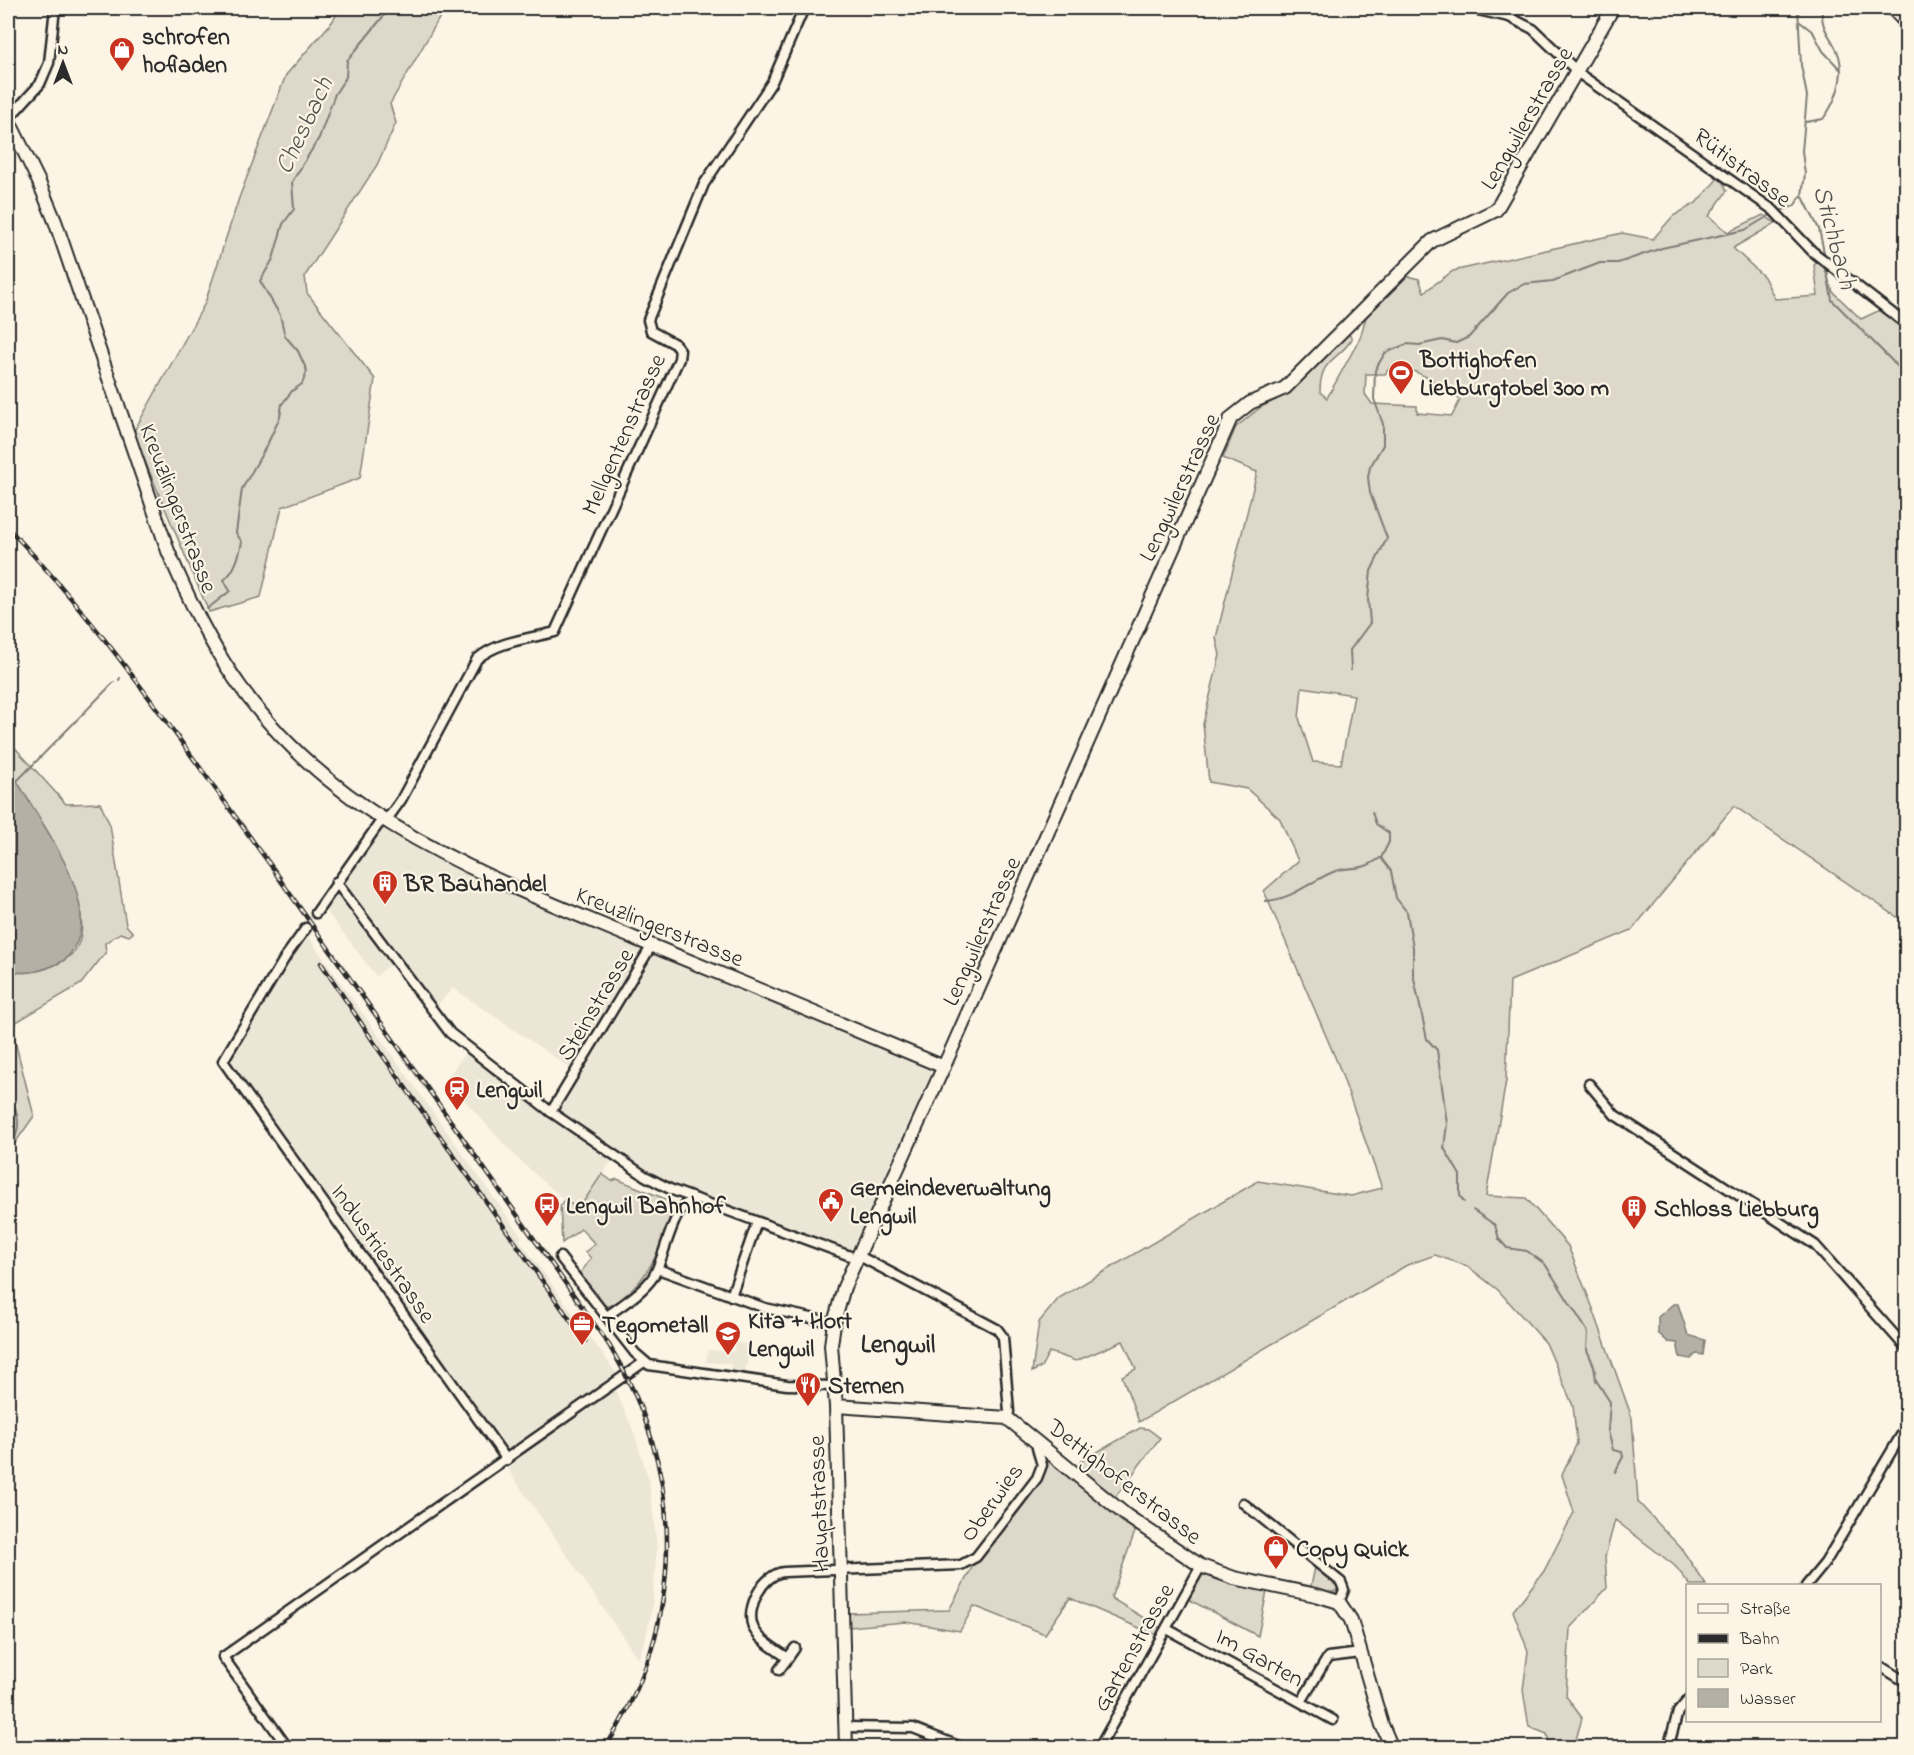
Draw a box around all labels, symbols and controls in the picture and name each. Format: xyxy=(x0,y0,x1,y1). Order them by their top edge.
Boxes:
place label: schrofen hofladen xyxy=(142,21,230,84)
north arrow xyxy=(33,33,93,93)
shop icon: schrofen hofladen xyxy=(107,35,137,73)
text: N xyxy=(58,38,69,62)
street label: Lengwilerstrasse xyxy=(1473,41,1584,197)
water label: Chesbach xyxy=(267,71,345,181)
street label: Rütistrasse xyxy=(1685,120,1798,218)
water label: Stichbach xyxy=(1801,182,1865,294)
place label: Bottighofen Liebburgtobel 300 m xyxy=(1419,344,1609,408)
street label: Mellgentenstrasse xyxy=(574,349,677,521)
sports icon: Bottighofen Liebburgtobel 300 m xyxy=(1386,358,1416,396)
street label: Lengwilerstrasse xyxy=(1132,408,1231,568)
street label: Kreuzlingerstrasse xyxy=(128,419,225,599)
street label: Lengwilerstrasse xyxy=(935,851,1032,1012)
building icon: BR Bauhandel xyxy=(370,868,400,906)
place label: BR Bauhandel xyxy=(403,868,547,903)
street label: Kreuzlingerstrasse xyxy=(570,879,749,978)
street label: Steinstrasse xyxy=(550,942,645,1068)
station icon: Lengwil xyxy=(442,1074,472,1112)
place label: Lengwil xyxy=(476,1074,542,1110)
place label: Gemeindeverwaltung Lengwil xyxy=(850,1172,1051,1236)
street label: Industriestrasse xyxy=(321,1178,443,1332)
public building icon: Gemeindeverwaltung Lengwil xyxy=(816,1186,846,1224)
bus stop icon: Lengwil Bahnhof xyxy=(532,1190,562,1228)
place label: Lengwil Bahnhof xyxy=(566,1190,727,1226)
building icon: Schloss Liebburg xyxy=(1619,1193,1649,1231)
place label: Schloss Liebburg xyxy=(1654,1193,1819,1229)
place label: Kita + Hort Lengwil xyxy=(748,1305,853,1369)
office icon: Tegometall xyxy=(567,1309,597,1347)
place label: Tegometall xyxy=(602,1309,708,1345)
school or university icon: Kita + Hort Lengwil xyxy=(713,1319,743,1357)
district label: Lengwil xyxy=(861,1326,935,1366)
restaurant icon: Sternen xyxy=(793,1370,823,1408)
place label: Sternen xyxy=(828,1370,904,1405)
street label: Dettighoferstrasse xyxy=(1038,1411,1208,1555)
street label: Hauptstrasse xyxy=(801,1434,840,1573)
street label: Oberwies xyxy=(953,1457,1034,1550)
shop icon: Copy Quick xyxy=(1261,1533,1291,1571)
place label: Copy Quick xyxy=(1296,1533,1409,1569)
street label: Gartenstrasse xyxy=(1085,1577,1185,1719)
legend xyxy=(1686,1584,1881,1722)
text: Straße xyxy=(1740,1597,1791,1623)
street label: Im Garten xyxy=(1208,1621,1309,1698)
text: Bahn xyxy=(1739,1627,1779,1653)
text: Park xyxy=(1740,1657,1773,1683)
text: Wasser xyxy=(1740,1687,1796,1713)

